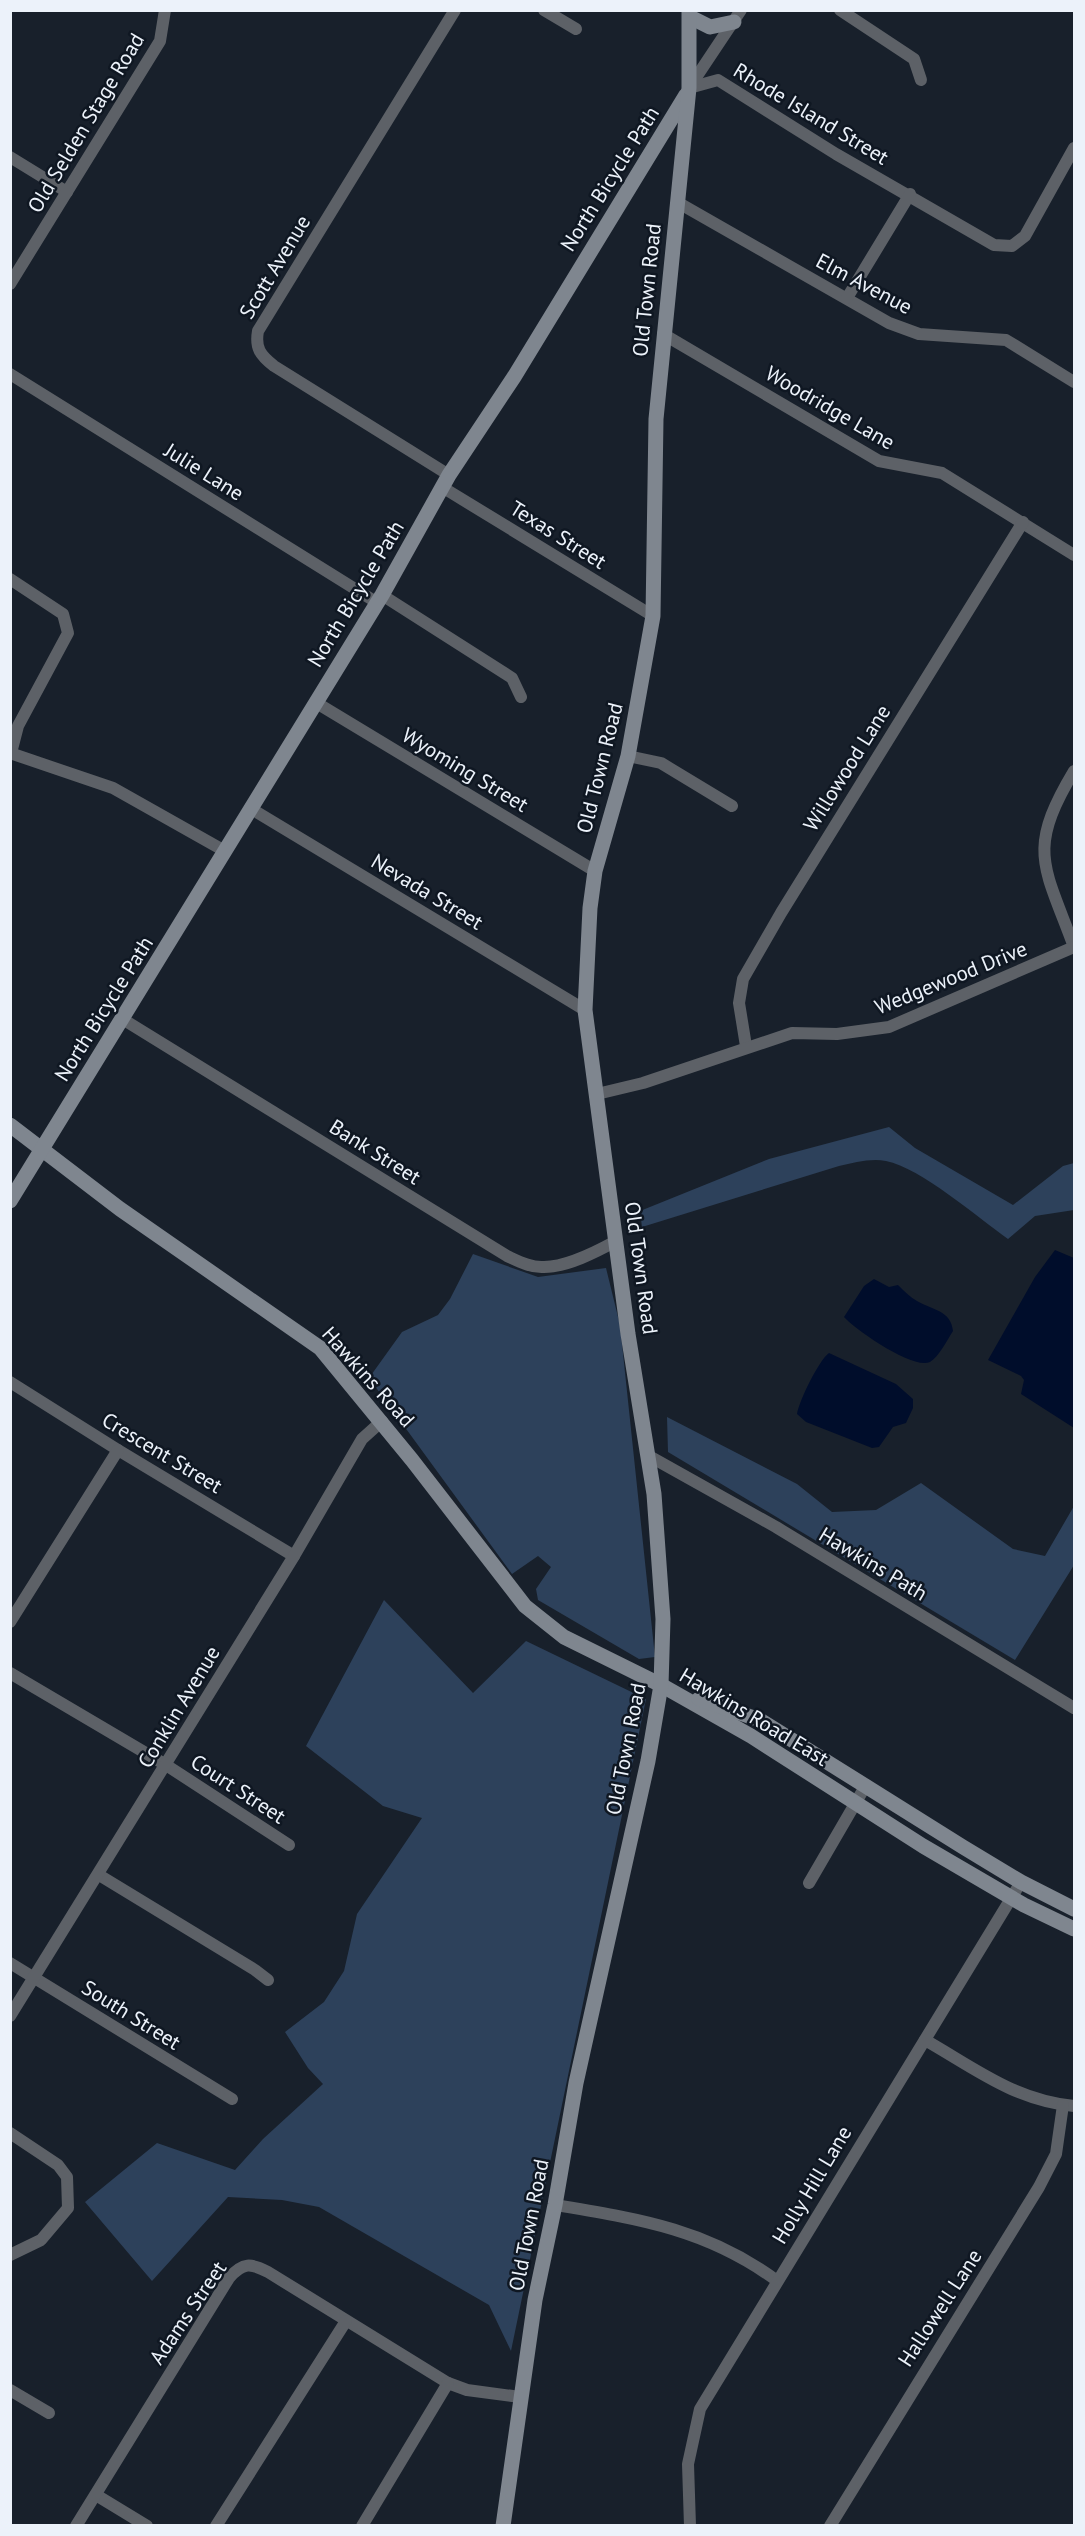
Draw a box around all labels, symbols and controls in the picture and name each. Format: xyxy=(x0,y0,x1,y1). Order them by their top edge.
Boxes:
street label: Old Selden Stage Road xyxy=(21,28,150,218)
street label: Rhode Island Street xyxy=(729,57,894,171)
street label: North Bicycle Path xyxy=(554,101,665,256)
street label: Scott Avenue xyxy=(233,210,316,323)
street label: Old Town Road xyxy=(626,222,667,358)
street label: Elm Avenue xyxy=(812,247,917,320)
street label: Woodridge Lane xyxy=(761,360,900,455)
street label: Julie Lane xyxy=(159,436,249,506)
street label: Texas Street xyxy=(505,494,611,575)
street label: North Bicycle Path xyxy=(301,516,410,672)
street label: Old Town Road xyxy=(570,700,629,836)
street label: Willowood Lane xyxy=(797,700,896,836)
street label: Wyoming Street xyxy=(397,721,533,818)
street label: Nevada Street xyxy=(366,848,488,936)
street label: North Bicycle Path xyxy=(48,931,159,1086)
street label: Wedgewood Drive xyxy=(871,935,1031,1020)
street label: Bank Street xyxy=(325,1113,426,1190)
street label: Old Town Road xyxy=(619,1200,664,1336)
street label: Hawkins Road xyxy=(316,1321,421,1433)
street label: Crescent Street xyxy=(97,1406,227,1499)
street label: Hawkins Path xyxy=(814,1521,932,1606)
street label: Conklin Avenue xyxy=(132,1641,226,1773)
street label: Hawkins Road East xyxy=(675,1661,834,1772)
street label: Old Town Road xyxy=(599,1681,652,1817)
street label: Court Street xyxy=(186,1748,291,1829)
street label: South Street xyxy=(77,1974,186,2056)
street label: Holly Hill Lane xyxy=(766,2121,857,2249)
street label: Old Town Road xyxy=(502,2157,555,2293)
street label: Hallowell Lane xyxy=(892,2244,988,2372)
street label: Adams Street xyxy=(143,2256,232,2370)

